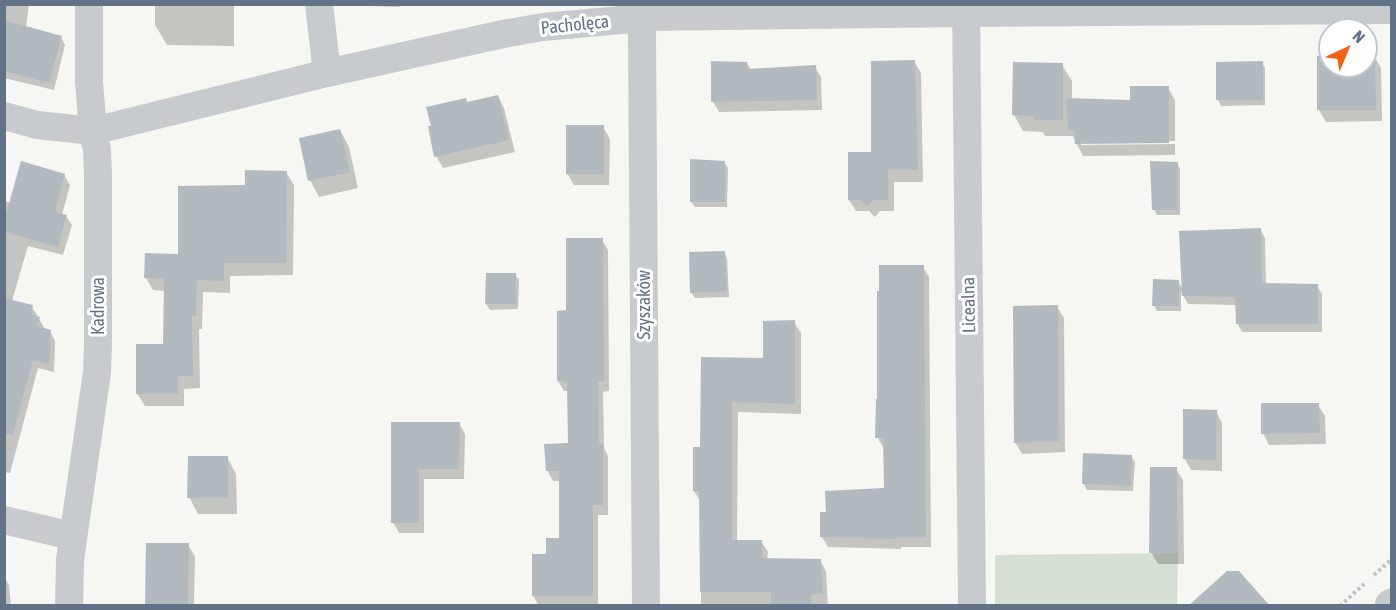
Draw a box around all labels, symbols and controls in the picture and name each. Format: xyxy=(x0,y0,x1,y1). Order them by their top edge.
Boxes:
street label: Pacholęca xyxy=(540,11,610,39)
north arrow xyxy=(1318,18,1378,78)
text: N xyxy=(1349,27,1369,46)
street label: Szyszaków xyxy=(633,270,655,340)
street label: Kadrowa xyxy=(87,277,109,335)
street label: Licealna xyxy=(958,277,980,333)

